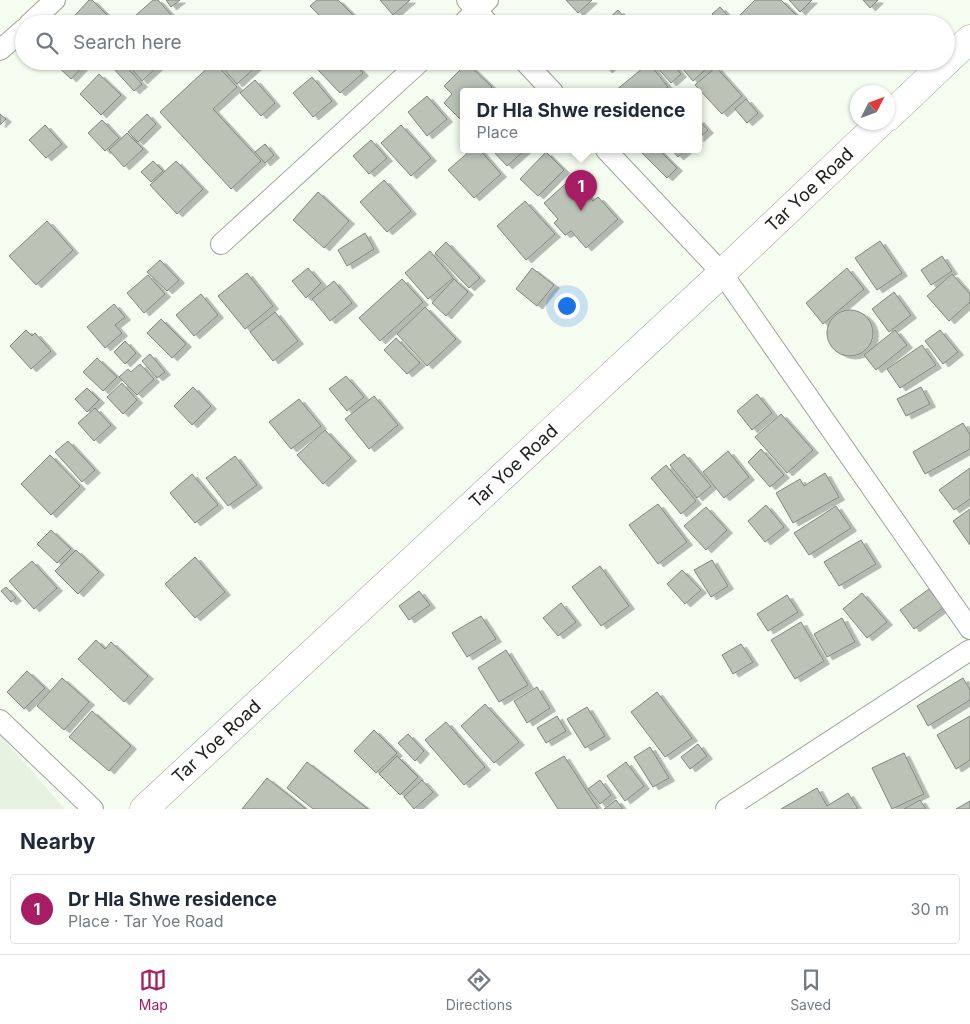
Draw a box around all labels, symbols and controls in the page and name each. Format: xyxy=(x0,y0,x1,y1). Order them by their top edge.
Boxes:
search box xyxy=(15,15,955,70)
icon: search xyxy=(33,29,61,57)
text: Search here xyxy=(73,31,182,54)
north arrow xyxy=(850,85,895,130)
popup xyxy=(460,88,702,153)
text: Dr Hla Shwe residence xyxy=(477,99,685,122)
text: Place xyxy=(477,122,518,142)
street label: Tar Yoe Road xyxy=(761,143,857,236)
pin: 1 xyxy=(565,170,597,211)
your location xyxy=(554,293,580,319)
street label: Tar Yoe Road xyxy=(465,420,562,512)
street label: Tar Yoe Road xyxy=(168,695,265,787)
text: Nearby xyxy=(20,829,95,854)
text: Dr Hla Shwe residence xyxy=(68,888,277,911)
text: 1 xyxy=(34,899,40,919)
text: 30 m xyxy=(911,899,949,919)
text: Place · Tar Yoe Road xyxy=(68,911,223,931)
tab: Map xyxy=(139,966,168,1013)
tab: Directions xyxy=(446,966,512,1013)
tab: Saved xyxy=(790,966,831,1013)

